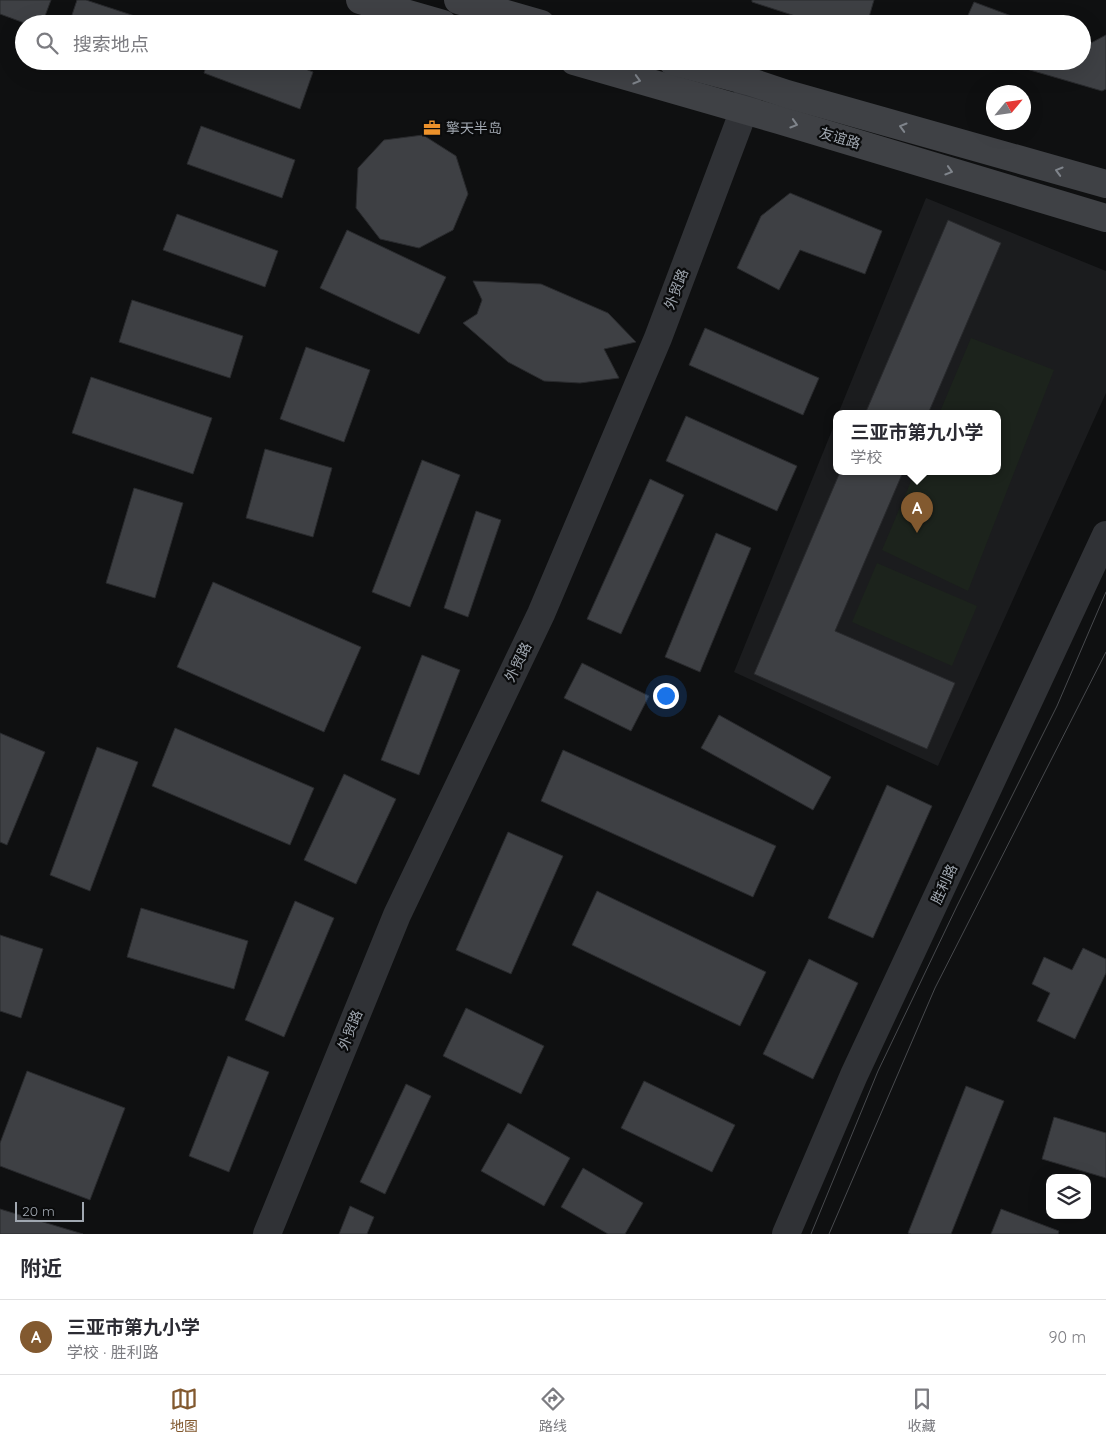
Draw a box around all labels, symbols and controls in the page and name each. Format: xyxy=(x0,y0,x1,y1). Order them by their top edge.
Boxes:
search box xyxy=(15,15,1091,70)
icon: search xyxy=(33,29,61,57)
text: 搜索地点 xyxy=(73,32,149,56)
one-way arrow xyxy=(633,74,641,84)
north arrow xyxy=(986,85,1031,130)
office icon: 擎天半岛 xyxy=(422,118,442,138)
place label: 擎天半岛 xyxy=(446,119,502,137)
one-way arrow xyxy=(789,119,797,129)
one-way arrow xyxy=(899,122,907,132)
street label: 友谊路 xyxy=(817,123,863,153)
one-way arrow xyxy=(945,165,953,175)
one-way arrow xyxy=(1055,166,1064,176)
street label: 外贸路 xyxy=(660,266,692,312)
popup xyxy=(833,410,1001,475)
text: 三亚市第九小学 xyxy=(850,420,984,444)
text: 学校 xyxy=(850,447,883,467)
pin: A xyxy=(901,492,933,533)
street label: 外贸路 xyxy=(501,639,535,685)
your location xyxy=(653,683,679,709)
street label: 胜利路 xyxy=(927,861,961,907)
street label: 外贸路 xyxy=(334,1007,366,1053)
map controls xyxy=(1046,1174,1091,1219)
button: layers xyxy=(1046,1174,1091,1219)
scale bar xyxy=(15,1199,84,1222)
text: 20 m xyxy=(22,1202,55,1220)
text: 附近 xyxy=(20,1255,62,1281)
text: 三亚市第九小学 xyxy=(67,1315,200,1339)
text: A xyxy=(31,1327,41,1347)
text: 90 m xyxy=(1049,1327,1086,1347)
text: 学校 · 胜利路 xyxy=(67,1342,159,1362)
tab: 地图 xyxy=(170,1385,198,1435)
tab: 路线 xyxy=(539,1385,567,1435)
tab: 收藏 xyxy=(908,1385,936,1435)

